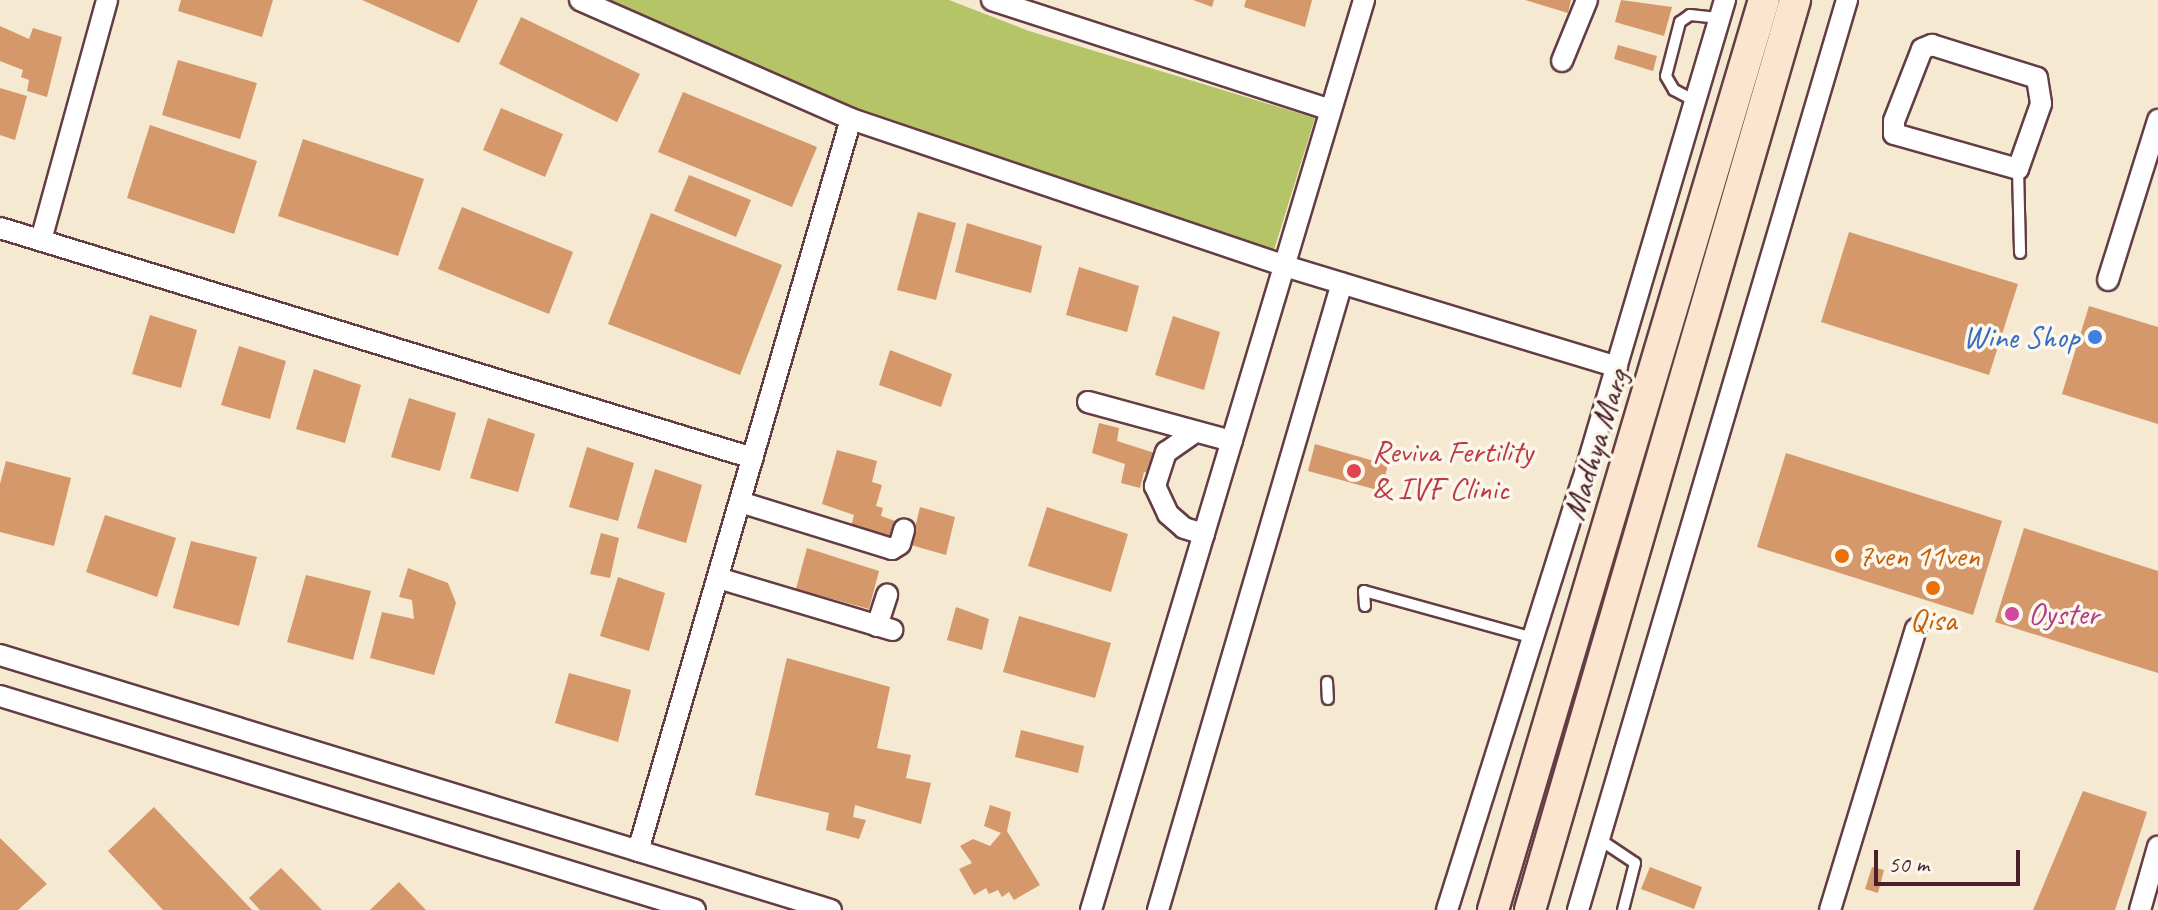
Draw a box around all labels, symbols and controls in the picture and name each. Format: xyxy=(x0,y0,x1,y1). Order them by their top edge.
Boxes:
place label: Wine Shop xyxy=(1962,318,2079,356)
marker: Wine Shop xyxy=(2086,328,2104,346)
street label: Madhya Marg xyxy=(1555,365,1637,525)
place label: Reviva Fertility & IVF Clinic xyxy=(1372,434,1533,509)
marker: Reviva Fertility & IVF Clinic xyxy=(1343,460,1365,482)
place label: 7ven 11ven xyxy=(1858,537,1980,575)
marker: 7ven 11ven xyxy=(1833,547,1851,565)
marker: Qisa xyxy=(1924,579,1942,597)
place label: Oyster xyxy=(2028,595,2099,633)
place label: Qisa xyxy=(1910,601,1956,639)
marker: Oyster xyxy=(2003,605,2021,623)
scale bar xyxy=(1878,834,2024,884)
text: 50 m xyxy=(1888,849,1929,879)

